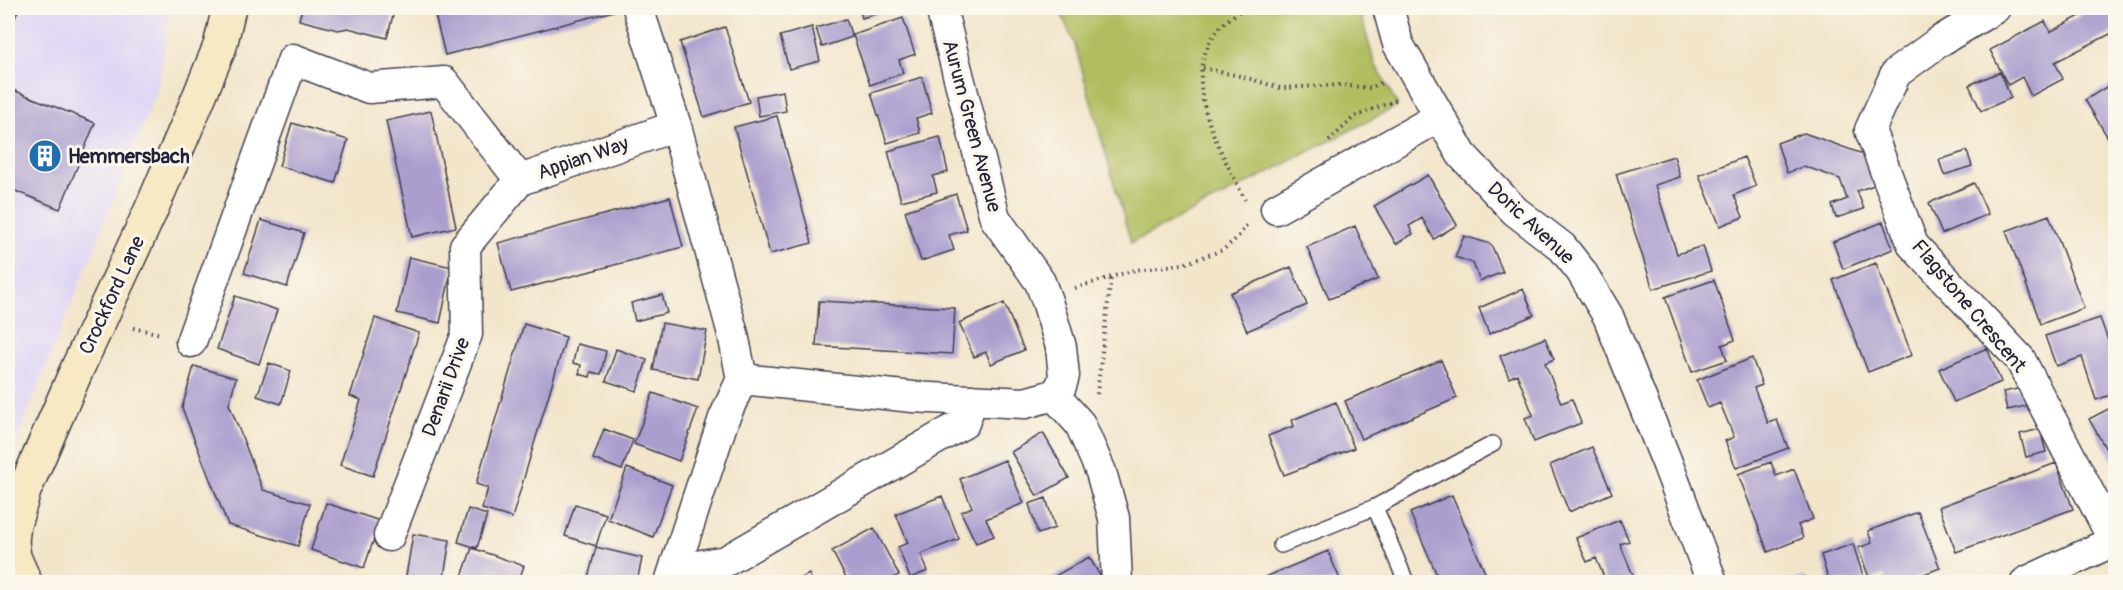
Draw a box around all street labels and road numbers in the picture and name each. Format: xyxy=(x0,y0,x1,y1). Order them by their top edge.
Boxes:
street label: Aurum Green Avenue xyxy=(937,37,1007,215)
street label: Appian Way xyxy=(534,131,632,185)
street label: Doric Avenue xyxy=(1482,176,1580,270)
street label: Crockford Lane xyxy=(74,232,150,358)
street label: Flagstone Crescent xyxy=(1906,234,2032,378)
street label: Denarii Drive xyxy=(416,334,476,440)

